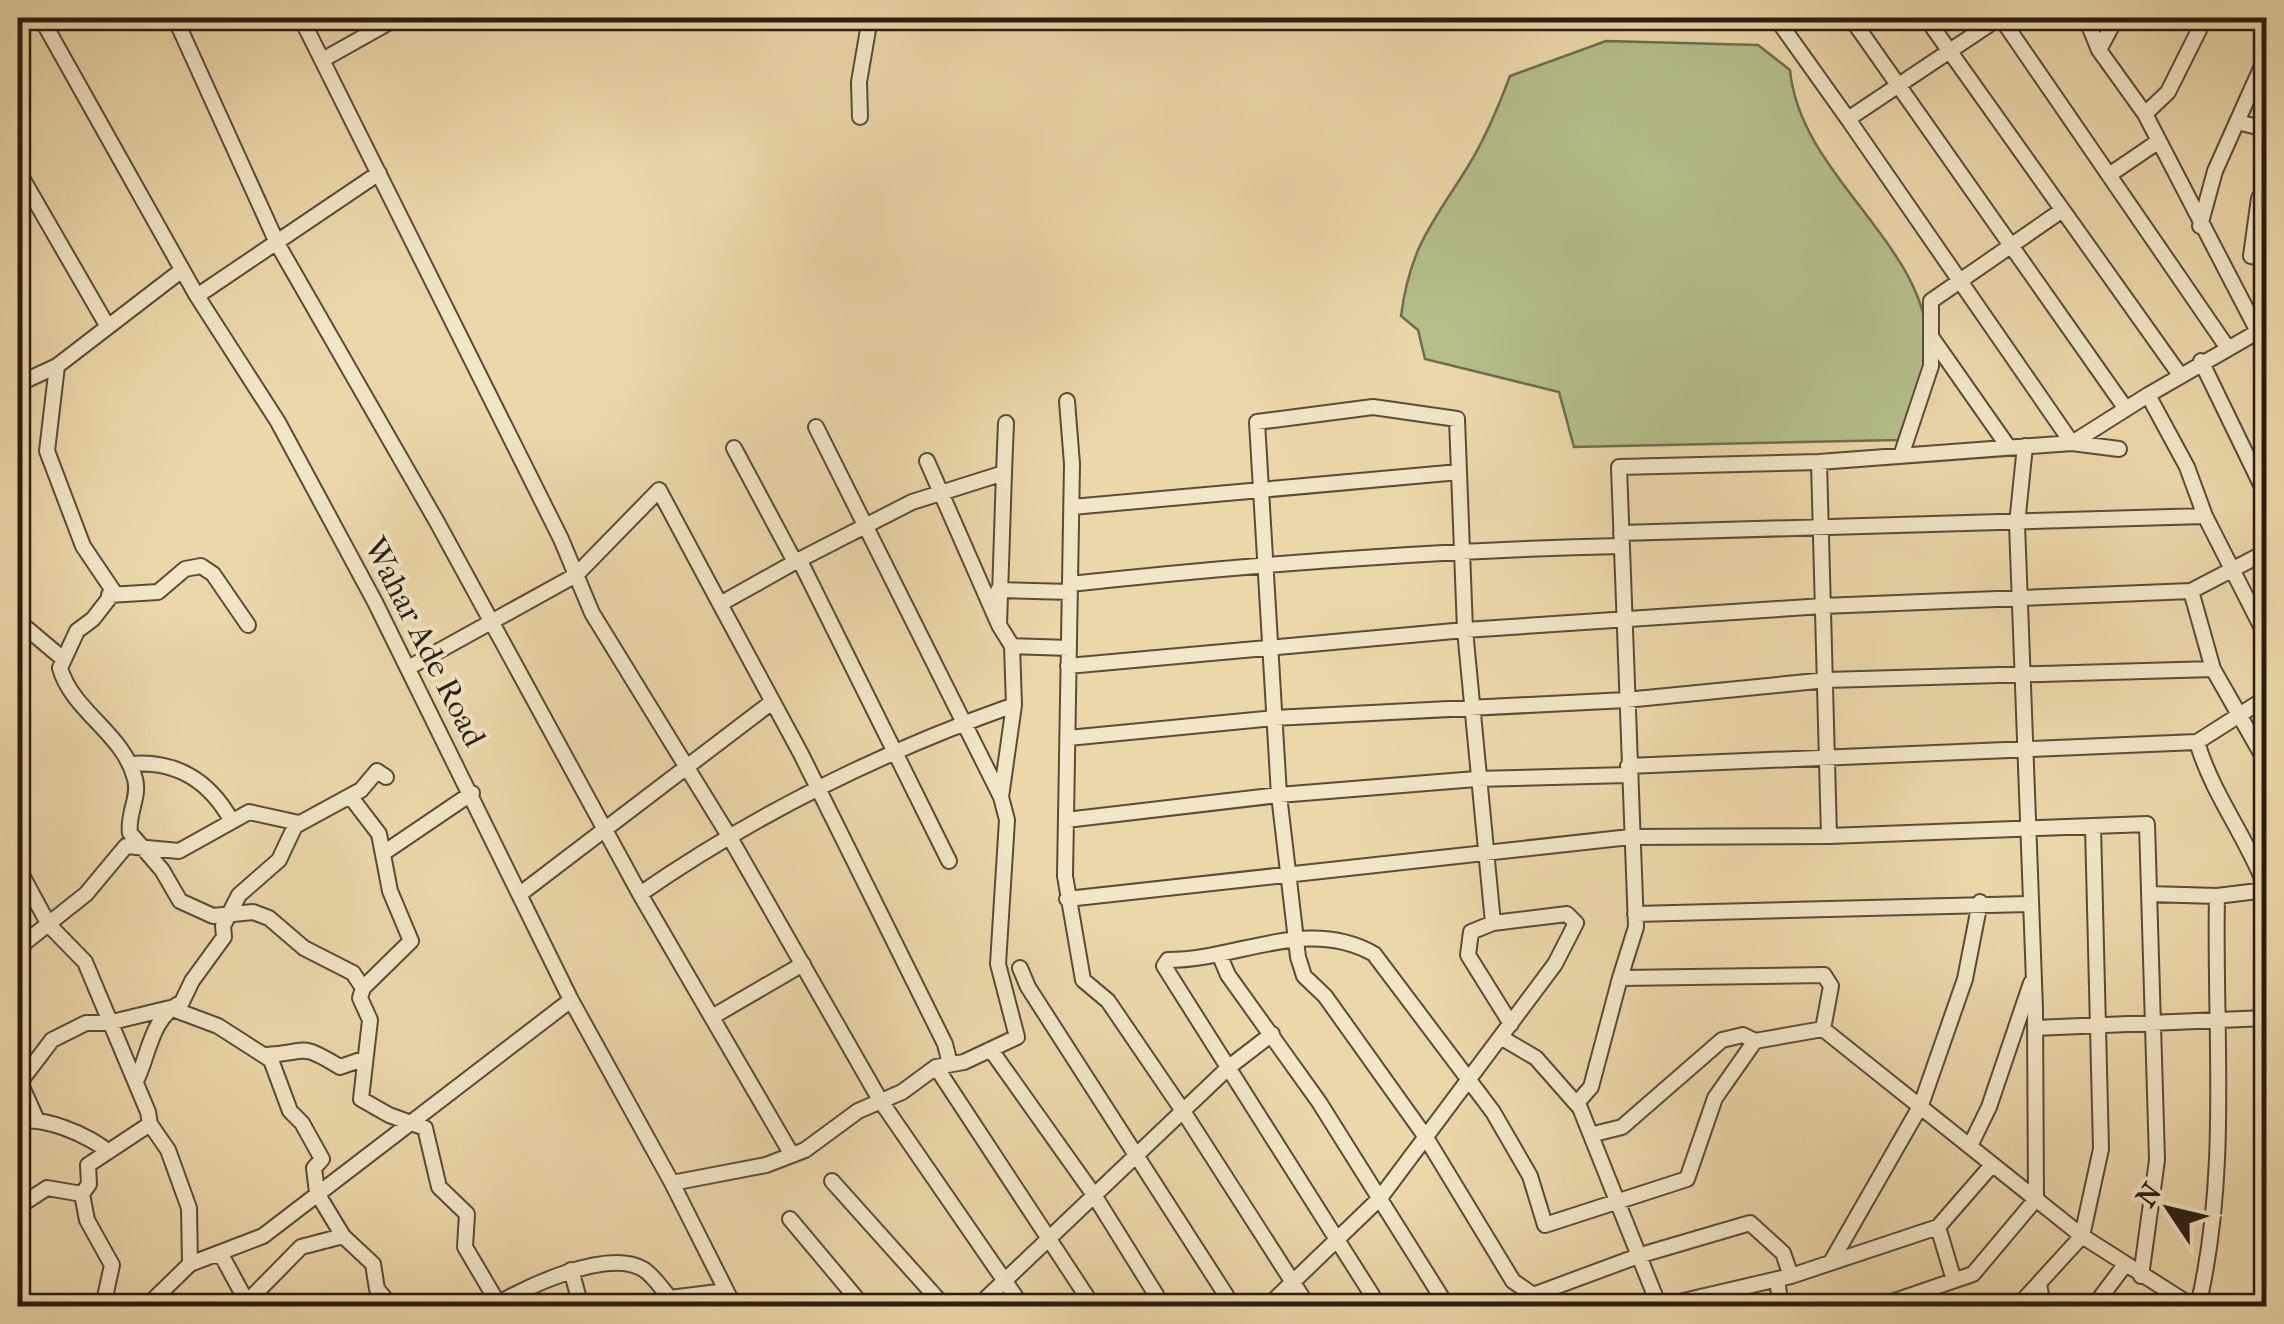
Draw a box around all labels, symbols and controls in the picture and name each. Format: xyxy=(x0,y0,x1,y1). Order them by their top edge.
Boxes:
street label: Wahar Ade Road xyxy=(356,531,494,753)
north arrow xyxy=(2119,1159,2219,1259)
text: N xyxy=(2129,1176,2169,1213)

